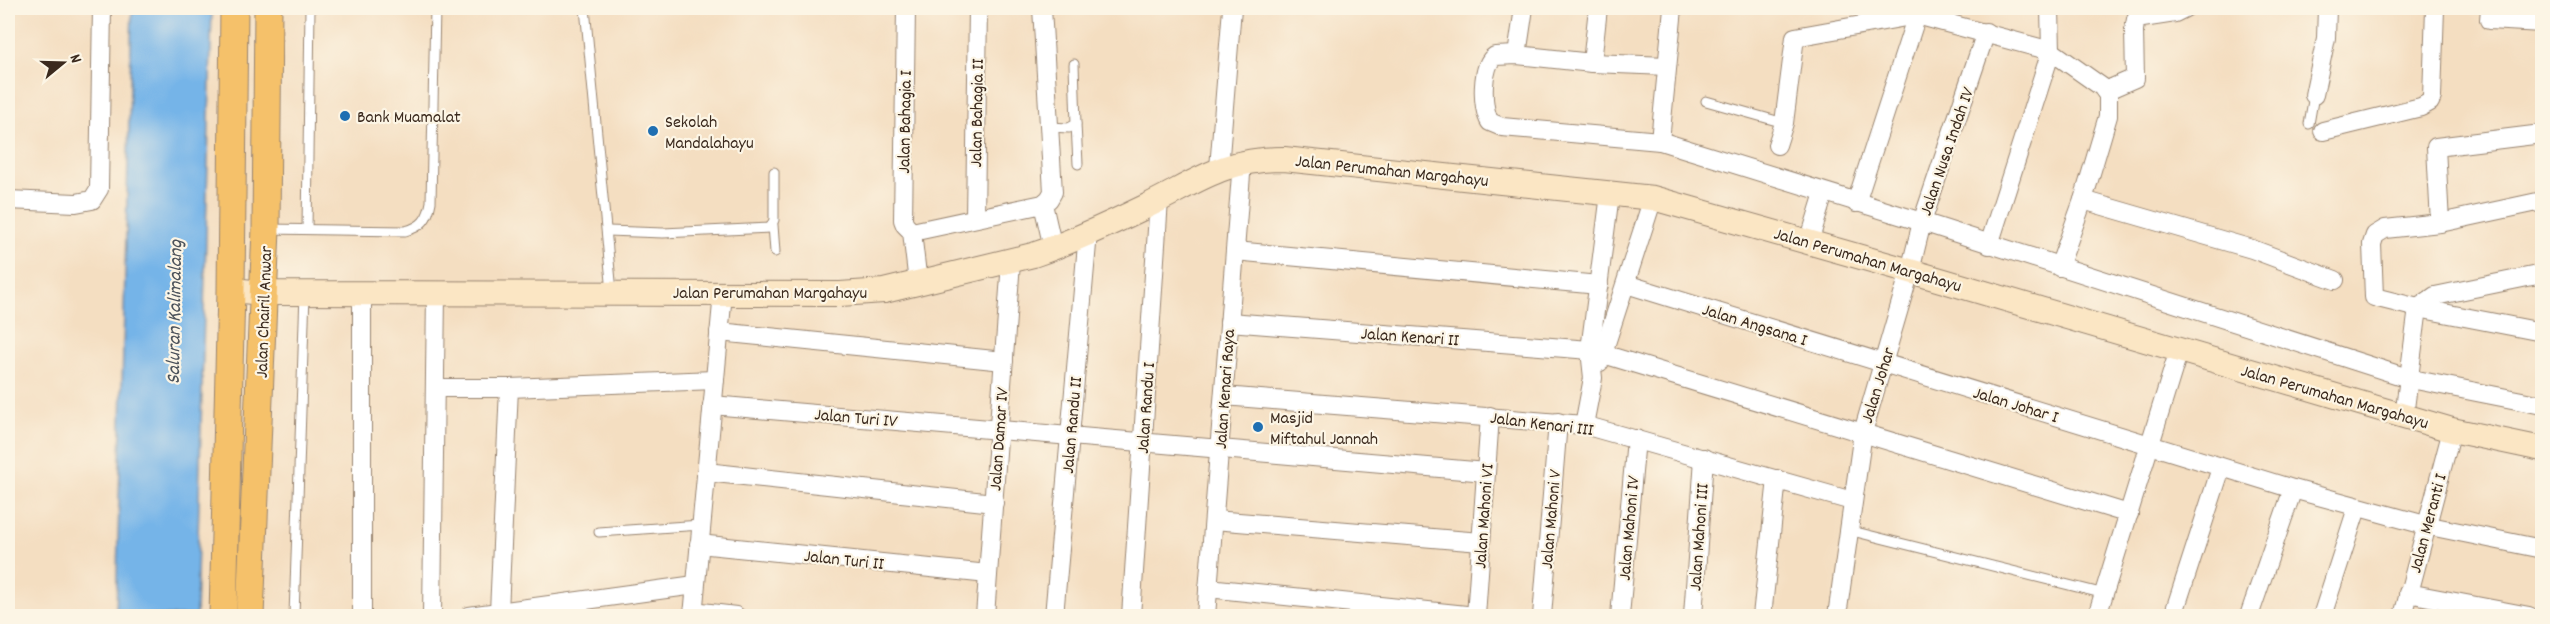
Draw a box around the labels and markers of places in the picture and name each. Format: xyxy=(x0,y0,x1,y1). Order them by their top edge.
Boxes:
place label: Bank Muamalat xyxy=(357,106,461,131)
marker: Bank Muamalat xyxy=(338,109,352,123)
place label: Sekolah Mandalahayu xyxy=(665,111,754,157)
marker: Sekolah Mandalahayu xyxy=(646,124,660,138)
place label: Masjid Miftahul Jannah xyxy=(1270,407,1378,453)
marker: Masjid Miftahul Jannah xyxy=(1251,420,1265,434)

